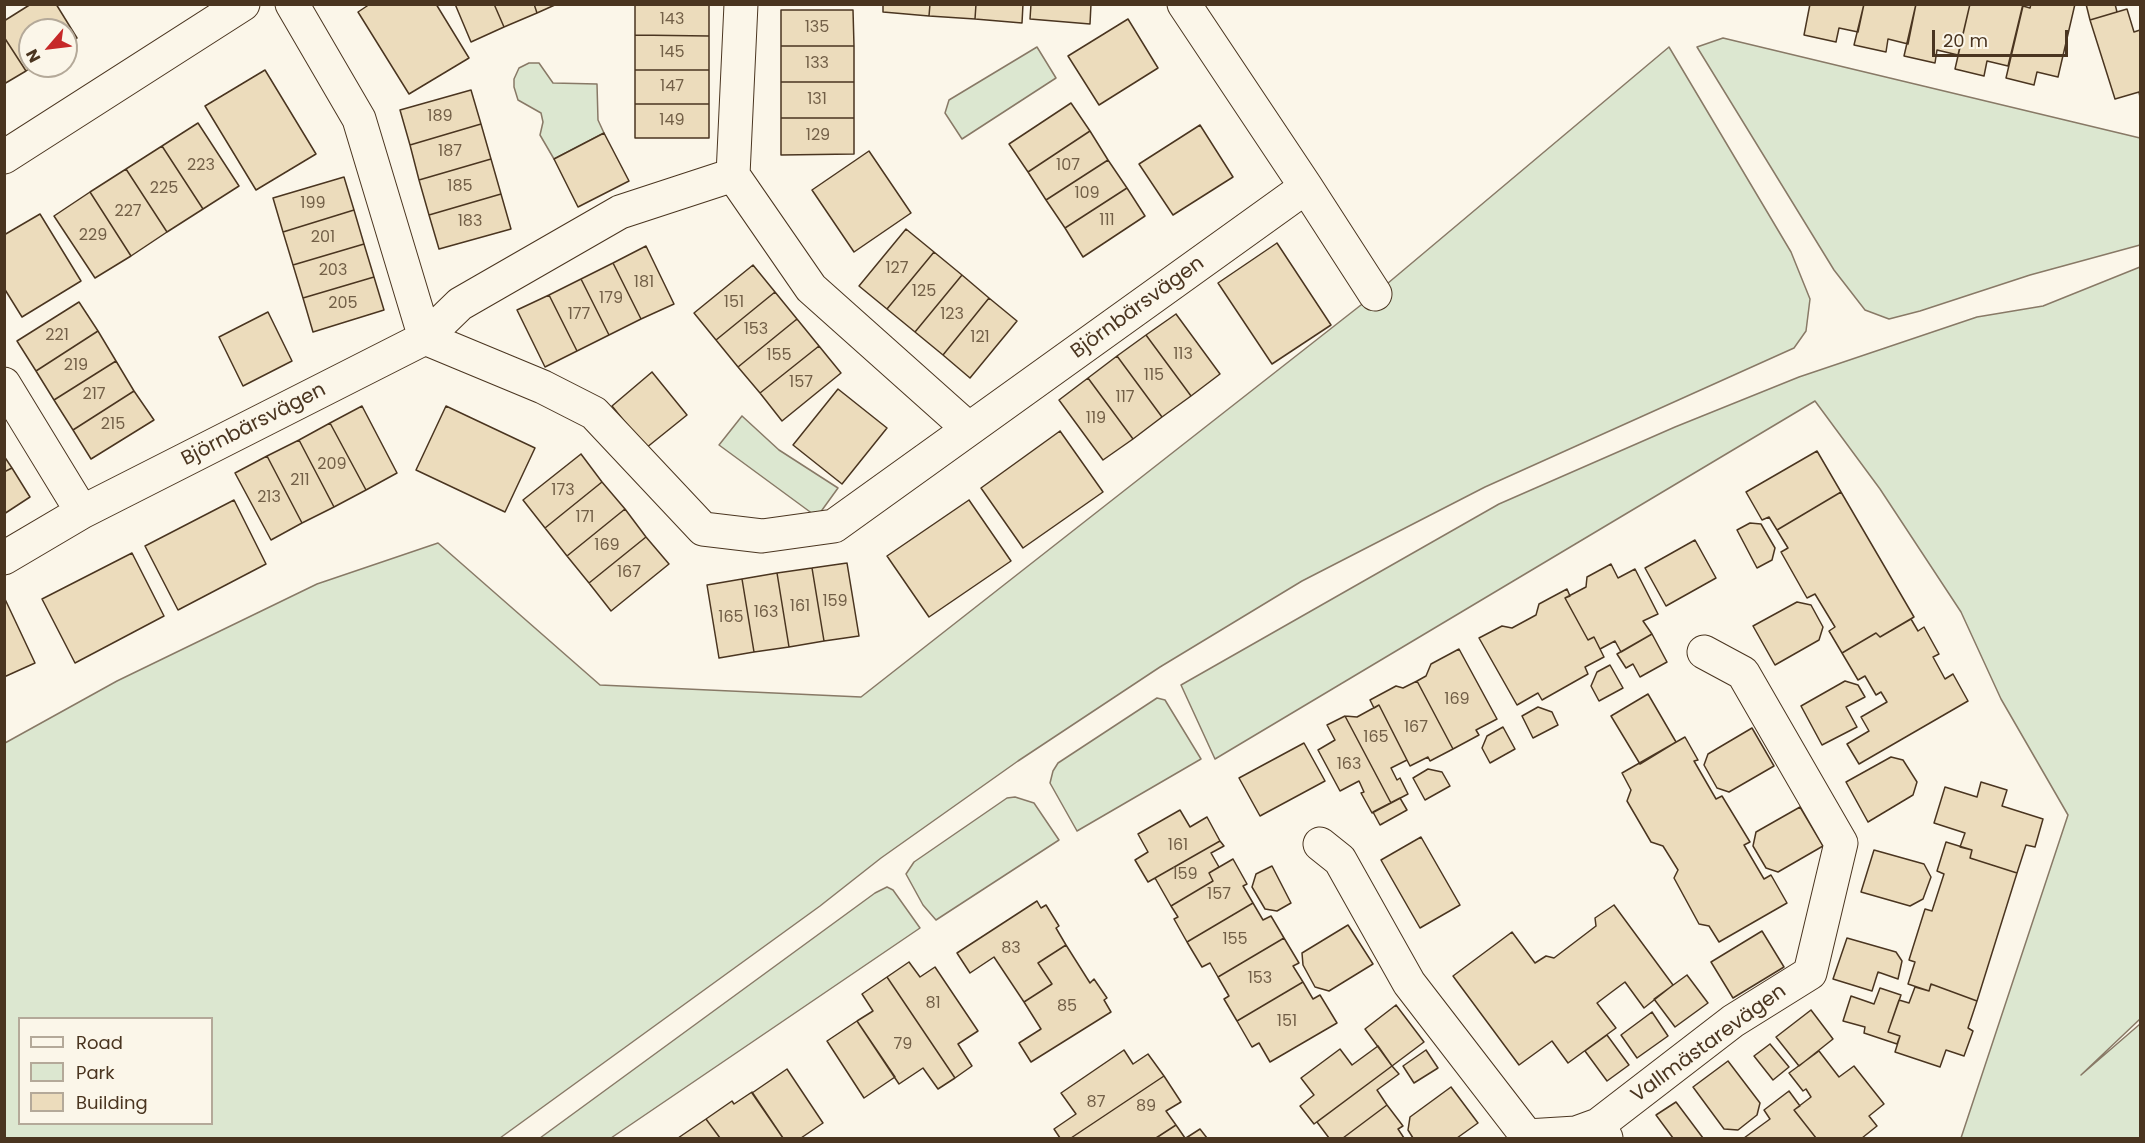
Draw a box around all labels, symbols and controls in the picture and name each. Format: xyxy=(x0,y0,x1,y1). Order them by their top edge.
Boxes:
house number: 143 xyxy=(660,10,684,30)
north arrow xyxy=(18,18,78,78)
house number: 135 xyxy=(805,18,829,38)
scale bar xyxy=(1935,18,2072,56)
text: 20 m xyxy=(1943,28,1988,53)
house number: 145 xyxy=(659,43,685,63)
text: N xyxy=(20,45,46,66)
house number: 133 xyxy=(805,54,829,74)
house number: 147 xyxy=(660,77,684,97)
house number: 131 xyxy=(807,90,827,110)
house number: 189 xyxy=(427,107,453,127)
house number: 149 xyxy=(659,111,685,131)
house number: 129 xyxy=(806,126,830,146)
house number: 187 xyxy=(438,142,462,162)
house number: 223 xyxy=(187,156,215,176)
house number: 107 xyxy=(1056,156,1080,176)
house number: 185 xyxy=(447,177,473,197)
house number: 225 xyxy=(150,179,178,199)
house number: 109 xyxy=(1074,184,1100,204)
house number: 199 xyxy=(300,194,326,214)
house number: 227 xyxy=(114,202,142,222)
house number: 111 xyxy=(1099,211,1115,231)
house number: 183 xyxy=(458,212,482,232)
house number: 229 xyxy=(79,226,107,246)
house number: 201 xyxy=(311,228,335,248)
street label: Björnbärsvägen xyxy=(1067,252,1209,364)
house number: 127 xyxy=(885,259,909,279)
house number: 203 xyxy=(319,261,347,281)
house number: 181 xyxy=(634,273,654,293)
house number: 125 xyxy=(912,282,936,302)
house number: 179 xyxy=(599,289,623,309)
house number: 151 xyxy=(724,293,744,313)
house number: 205 xyxy=(328,294,358,314)
house number: 177 xyxy=(568,305,590,325)
house number: 123 xyxy=(940,305,964,325)
house number: 153 xyxy=(744,320,768,340)
house number: 221 xyxy=(45,326,69,346)
house number: 121 xyxy=(970,328,990,348)
house number: 113 xyxy=(1173,345,1193,365)
house number: 155 xyxy=(766,346,792,366)
house number: 219 xyxy=(64,356,88,376)
house number: 115 xyxy=(1144,366,1164,386)
house number: 157 xyxy=(789,373,813,393)
street label: Björnbärsvägen xyxy=(178,378,330,472)
house number: 217 xyxy=(82,385,106,405)
house number: 117 xyxy=(1116,388,1134,408)
house number: 119 xyxy=(1086,409,1106,429)
house number: 215 xyxy=(101,415,125,435)
house number: 209 xyxy=(317,455,347,475)
house number: 211 xyxy=(290,471,310,491)
house number: 173 xyxy=(551,481,575,501)
house number: 213 xyxy=(257,488,281,508)
house number: 171 xyxy=(576,508,594,528)
house number: 169 xyxy=(594,536,620,556)
house number: 167 xyxy=(617,563,641,583)
house number: 159 xyxy=(822,592,848,612)
house number: 161 xyxy=(790,597,810,617)
house number: 163 xyxy=(754,603,778,623)
house number: 165 xyxy=(718,608,744,628)
house number: 169 xyxy=(1444,690,1470,710)
house number: 167 xyxy=(1404,718,1428,738)
house number: 165 xyxy=(1363,728,1389,748)
house number: 163 xyxy=(1337,755,1361,775)
house number: 161 xyxy=(1168,836,1188,856)
house number: 159 xyxy=(1172,865,1198,885)
house number: 157 xyxy=(1207,885,1231,905)
house number: 155 xyxy=(1222,930,1248,950)
house number: 83 xyxy=(1001,939,1021,959)
house number: 153 xyxy=(1248,969,1272,989)
street label: Vallmästarevägen xyxy=(1627,980,1791,1108)
house number: 81 xyxy=(925,994,941,1014)
house number: 85 xyxy=(1057,997,1077,1017)
house number: 151 xyxy=(1277,1012,1297,1032)
legend xyxy=(18,1017,213,1125)
text: Road xyxy=(76,1030,123,1055)
house number: 79 xyxy=(894,1035,912,1055)
text: Park xyxy=(76,1060,115,1085)
text: Building xyxy=(76,1090,148,1115)
house number: 87 xyxy=(1087,1093,1105,1113)
house number: 89 xyxy=(1136,1097,1156,1117)

